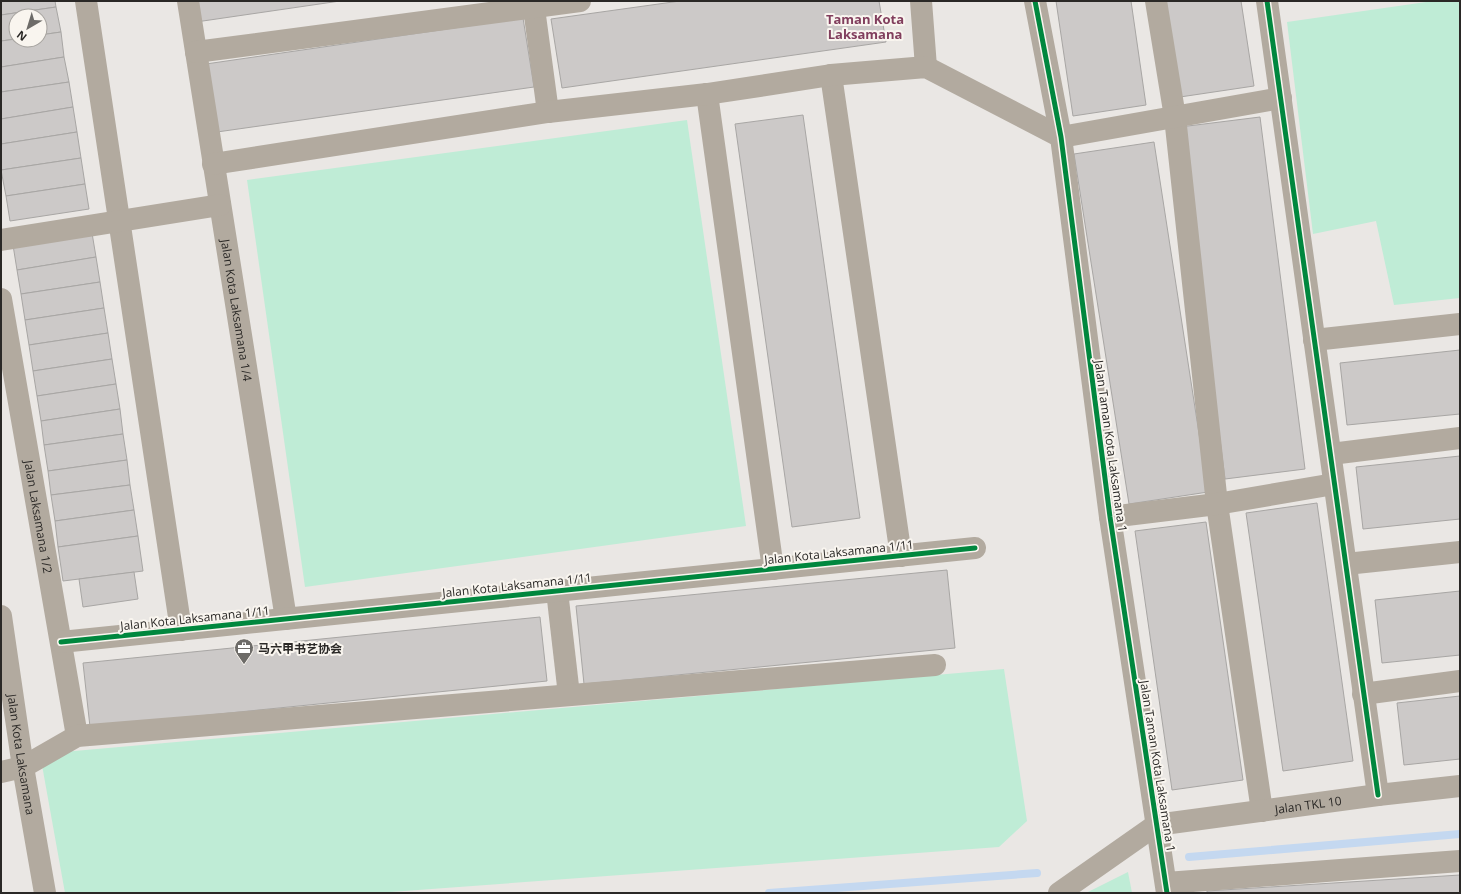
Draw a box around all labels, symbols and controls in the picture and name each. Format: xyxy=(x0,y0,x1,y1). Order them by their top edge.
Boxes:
north arrow xyxy=(8,8,48,48)
district label: Taman Kota Laksamana xyxy=(826,10,904,43)
text: N xyxy=(13,28,30,45)
street label: Jalan Kota Laksamana 1/4 xyxy=(217,237,257,382)
street label: Jalan Taman Kota Laksamana 1 xyxy=(1090,358,1132,533)
street label: Jalan Laksamana 1/2 xyxy=(20,458,57,575)
street label: Jalan Kota Laksamana 1/11 xyxy=(762,536,915,568)
street label: Jalan Kota Laksamana 1/11 xyxy=(440,569,593,601)
street label: Jalan Kota Laksamana 1/11 xyxy=(118,602,271,634)
office icon: 马六甲书艺协会 xyxy=(233,637,255,665)
place label: 马六甲书艺协会 xyxy=(258,640,342,657)
street label: Jalan Taman Kota Laksamana 1 xyxy=(1136,678,1180,853)
street label: Jalan Kota Laksamana xyxy=(4,692,40,816)
street label: Jalan TKL 10 xyxy=(1273,791,1343,817)

